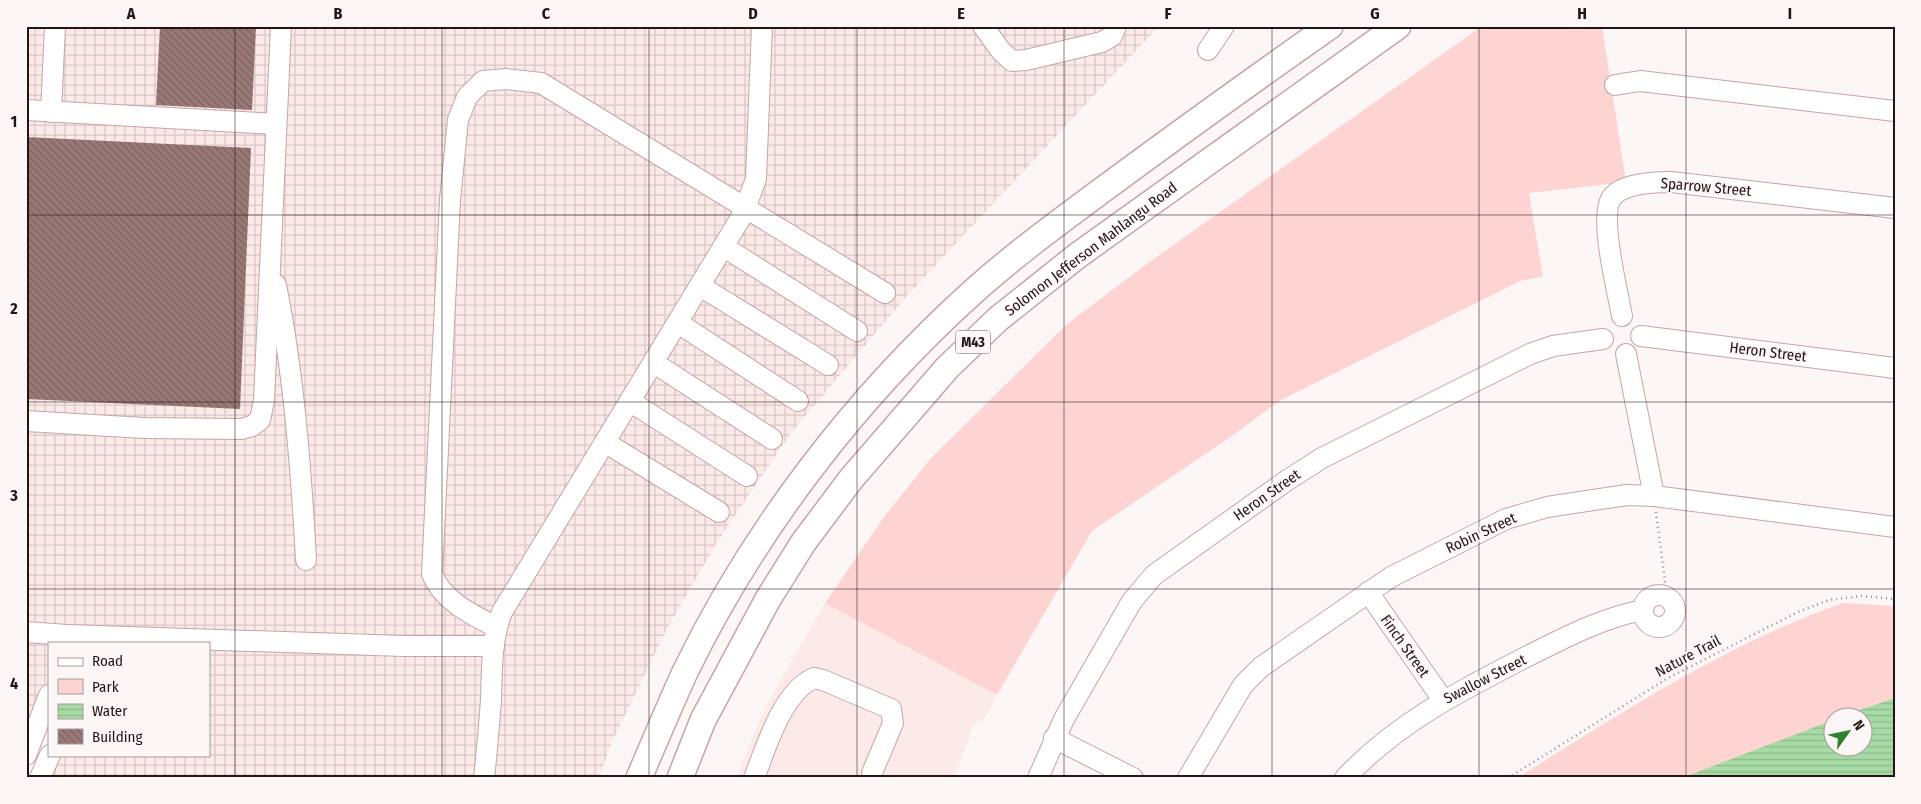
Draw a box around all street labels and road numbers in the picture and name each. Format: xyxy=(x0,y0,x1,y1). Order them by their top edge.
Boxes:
street label: Sparrow Street xyxy=(1660,174,1752,200)
street label: Solomon Jefferson Mahlangu Road xyxy=(1001,178,1181,320)
road number: M43 xyxy=(956,331,990,354)
street label: Heron Street xyxy=(1728,338,1808,366)
street label: Heron Street xyxy=(1230,465,1304,525)
street label: Robin Street xyxy=(1443,509,1519,557)
street label: Finch Street xyxy=(1377,611,1433,681)
street label: Nature Trail xyxy=(1652,631,1724,681)
street label: Swallow Street xyxy=(1441,650,1529,708)

